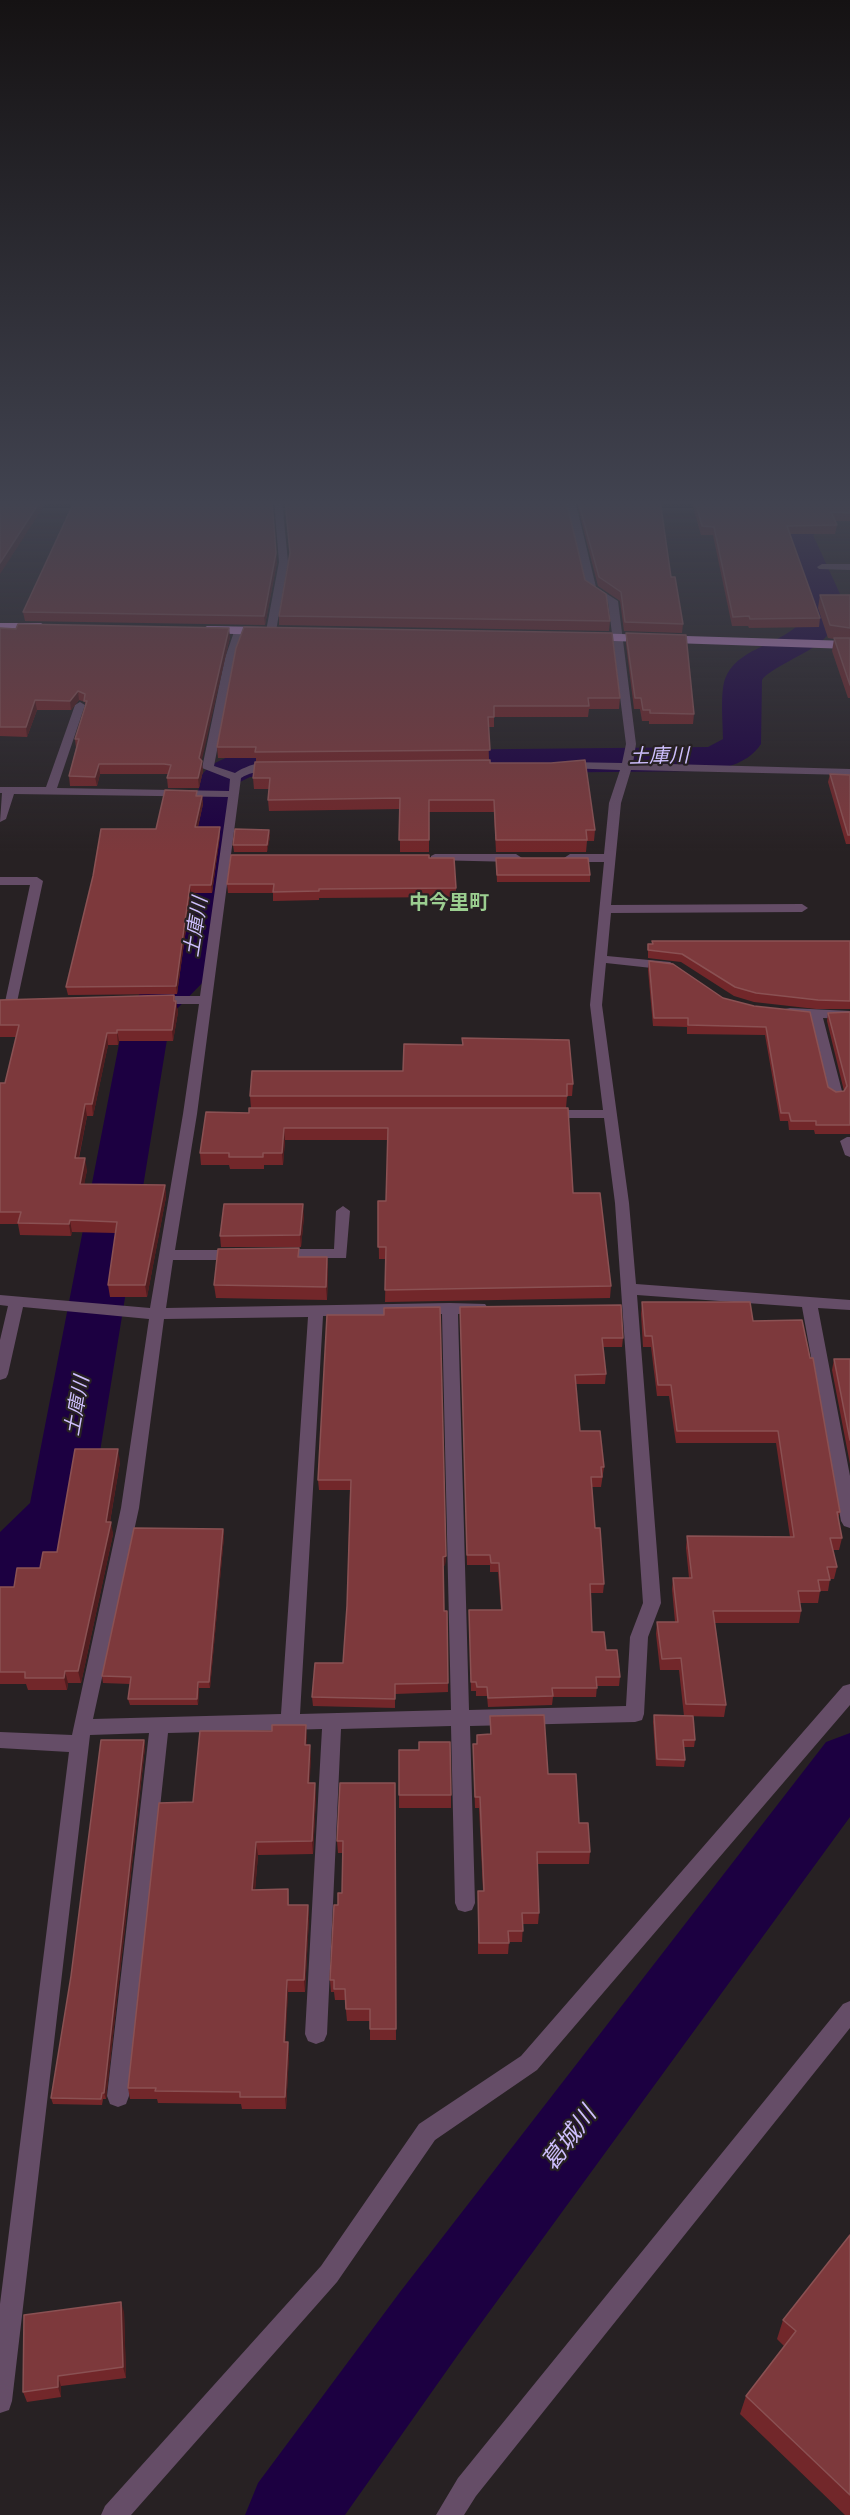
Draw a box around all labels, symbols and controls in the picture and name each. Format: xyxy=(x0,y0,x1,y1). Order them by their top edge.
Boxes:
water label: 土庫川 xyxy=(629,744,689,770)
district label: 中今里町 xyxy=(409,892,489,916)
water label: 土庫川 xyxy=(180,895,214,959)
water label: 土庫川 xyxy=(61,1374,95,1438)
water label: 葛城川 xyxy=(537,2102,603,2176)

